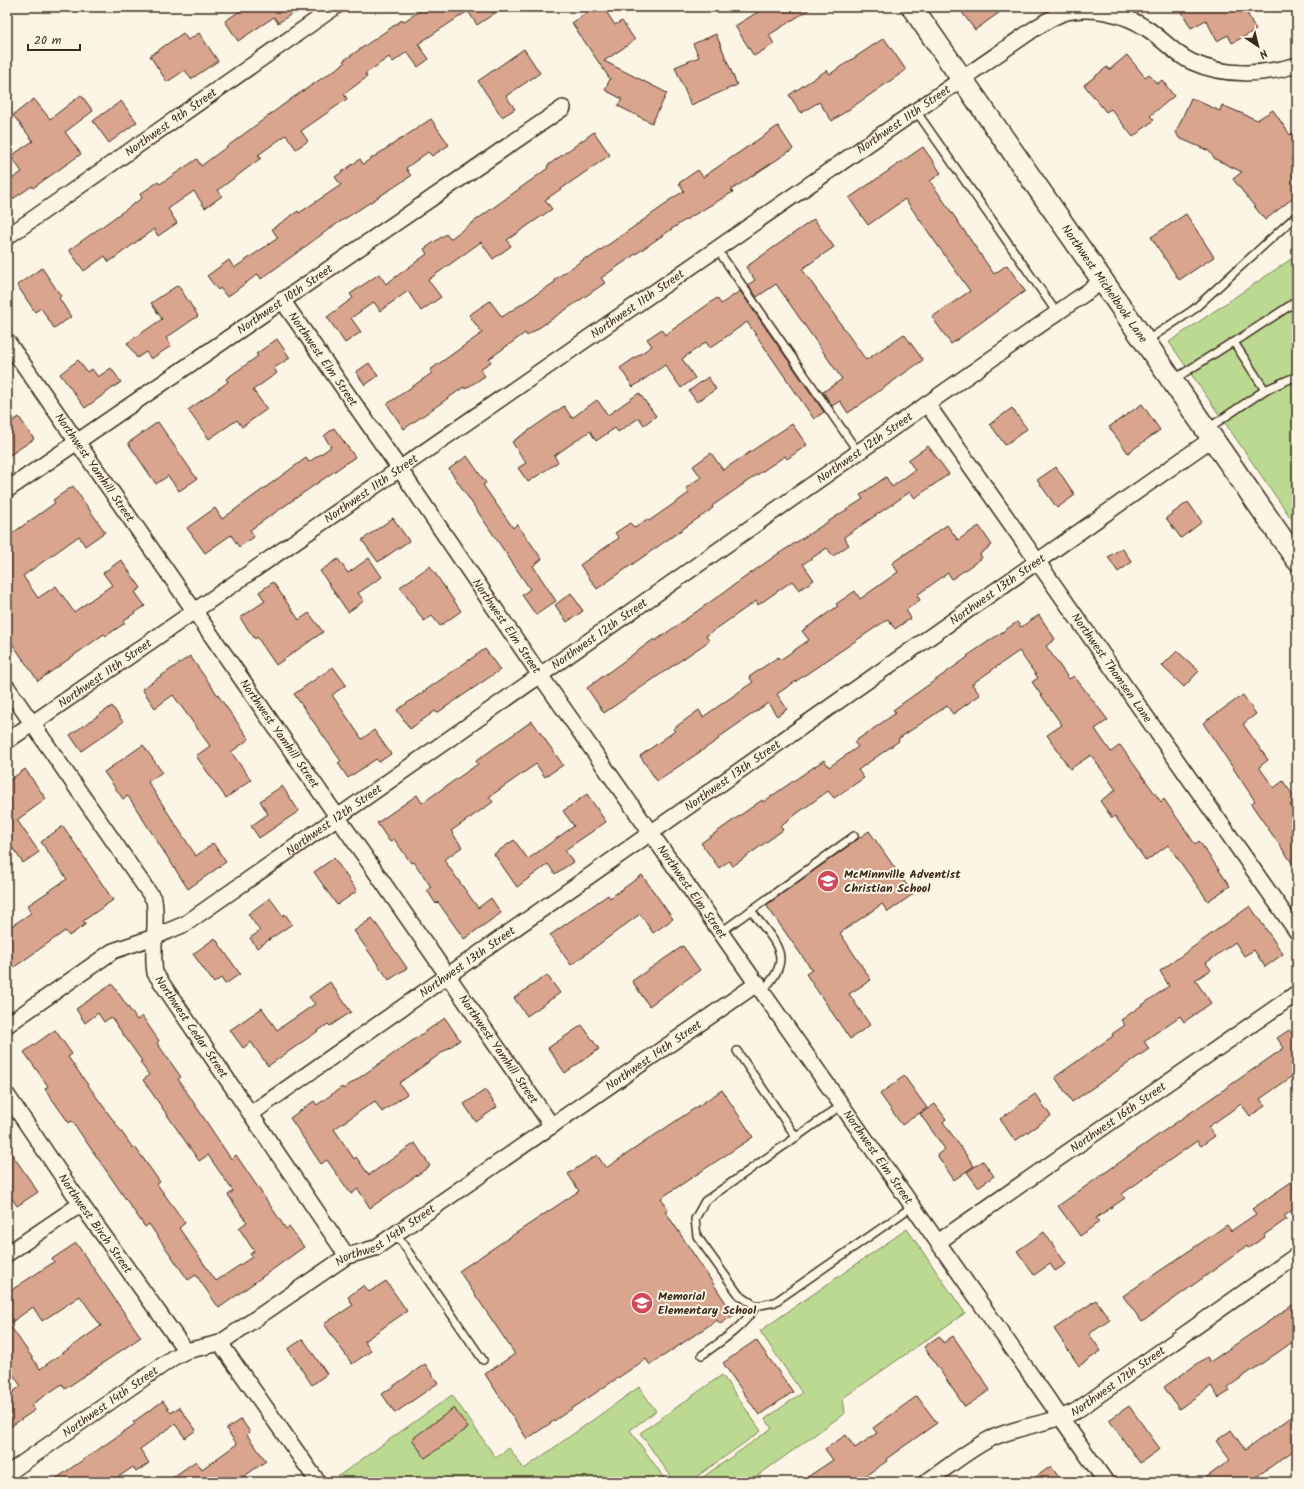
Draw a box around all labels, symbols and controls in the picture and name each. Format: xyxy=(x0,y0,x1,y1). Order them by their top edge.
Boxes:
scale bar xyxy=(28,26,80,52)
north arrow xyxy=(1238,26,1278,66)
text: 20 m xyxy=(34,31,62,50)
text: N xyxy=(1255,44,1271,63)
street label: Northwest 11th Street xyxy=(853,80,955,159)
street label: Northwest 9th Street xyxy=(121,83,221,162)
street label: Northwest Michelbook Lane xyxy=(1056,221,1153,348)
street label: Northwest 10th Street xyxy=(233,260,337,339)
street label: Northwest 11th Street xyxy=(587,265,689,344)
street label: Northwest Elm Street xyxy=(283,308,363,411)
street label: Northwest 12th Street xyxy=(813,408,917,489)
street label: Northwest Yamhill Street xyxy=(50,409,139,527)
street label: Northwest 11th Street xyxy=(320,449,423,528)
street label: Northwest 13th Street xyxy=(946,549,1050,630)
street label: Northwest Elm Street xyxy=(467,575,546,678)
street label: Northwest 12th Street xyxy=(547,593,652,675)
street label: Northwest Thomsen Lane xyxy=(1066,609,1157,727)
street label: Northwest 11th Street xyxy=(54,634,156,713)
street label: Northwest Yamhill Street xyxy=(235,675,324,793)
street label: Northwest 13th Street xyxy=(681,735,785,816)
street label: Northwest 12th Street xyxy=(282,779,387,861)
street label: Northwest Elm Street xyxy=(652,841,732,943)
place label: McMinnville Adventist Christian School xyxy=(844,865,961,898)
school or university icon: McMinnville Adventist Christian School xyxy=(815,868,841,894)
street label: Northwest 13th Street xyxy=(416,922,520,1003)
street label: Northwest Cedar Street xyxy=(149,972,233,1082)
street label: Northwest Yamhill Street xyxy=(454,991,543,1108)
street label: Northwest 14th Street xyxy=(602,1015,706,1096)
street label: Northwest 16th Street xyxy=(1066,1077,1171,1158)
street label: Northwest Elm Street xyxy=(838,1106,918,1209)
street label: Northwest Birch Street xyxy=(53,1170,137,1278)
street label: Northwest 14th Street xyxy=(331,1200,440,1272)
place label: Memorial Elementary School xyxy=(658,1287,757,1320)
school or university icon: Memorial Elementary School xyxy=(629,1290,655,1316)
street label: Northwest 17th Street xyxy=(1068,1341,1170,1422)
street label: Northwest 14th Street xyxy=(59,1362,163,1442)

